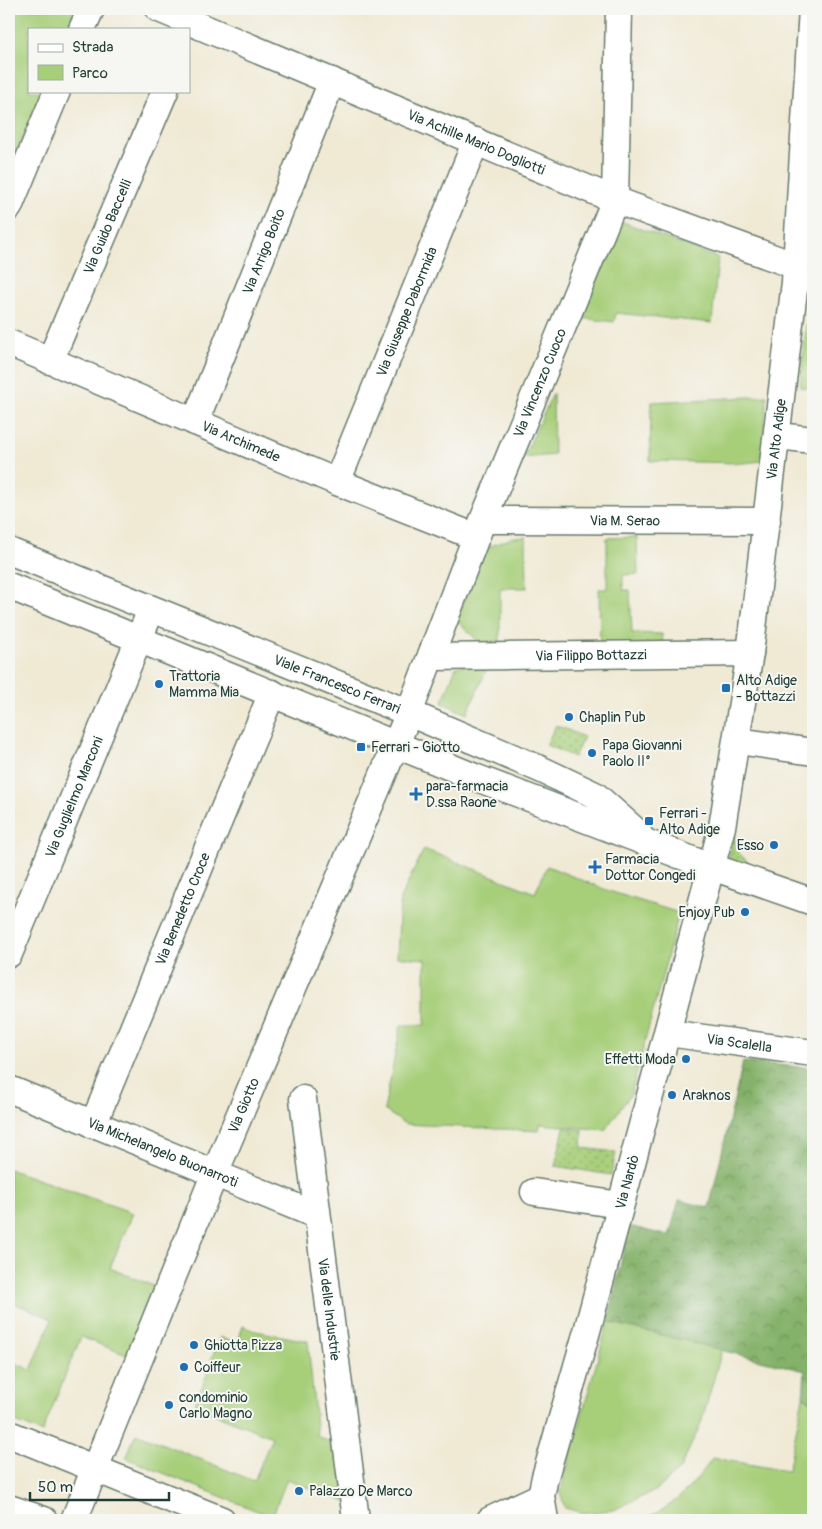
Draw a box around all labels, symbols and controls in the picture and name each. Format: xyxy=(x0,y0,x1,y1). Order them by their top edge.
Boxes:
legend xyxy=(28,28,190,92)
text: Strada xyxy=(72,38,113,57)
text: Parco xyxy=(72,64,108,83)
street label: Via Achille Mario Dogliotti xyxy=(405,106,548,178)
street label: Via Guido Baccelli xyxy=(80,176,135,277)
street label: Via Arrigo Boito xyxy=(239,206,289,297)
street label: Via Giuseppe Dabormida xyxy=(372,244,440,379)
street label: Via Vincenzo Cuoco xyxy=(510,325,570,440)
street label: Via Alto Adige xyxy=(763,398,789,481)
street label: Via Archimede xyxy=(199,417,283,466)
street label: Via M. Serao xyxy=(590,512,661,529)
street label: Via Filippo Bottazzi xyxy=(535,646,647,664)
street label: Viale Francesco Ferrari xyxy=(271,651,403,717)
place label: Trattoria Mamma Mia xyxy=(169,668,239,701)
place label: Alto Adige - Bottazzi xyxy=(736,672,797,705)
marker: Trattoria Mamma Mia xyxy=(153,678,165,690)
marker: Alto Adige - Bottazzi xyxy=(720,682,732,694)
place label: Chaplin Pub xyxy=(579,709,646,726)
marker: Chaplin Pub xyxy=(563,711,575,723)
street label: Via Guglielmo Marconi xyxy=(41,733,107,860)
place label: Papa Giovanni Paolo II° xyxy=(602,737,682,770)
place label: Ferrari - Giotto xyxy=(371,739,461,756)
marker: Ferrari - Giotto xyxy=(355,741,367,753)
marker: Papa Giovanni Paolo II° xyxy=(586,747,598,759)
place label: para-farmacia D.ssa Raone xyxy=(426,778,508,811)
marker: para-farmacia D.ssa Raone xyxy=(410,788,422,800)
place label: Ferrari - Alto Adige xyxy=(659,805,720,838)
marker: Ferrari - Alto Adige xyxy=(643,815,655,827)
place label: Esso xyxy=(737,837,764,854)
marker: Esso xyxy=(768,839,780,851)
street label: Via Benedetto Croce xyxy=(152,850,214,968)
place label: Farmacia Dottor Congedi xyxy=(605,851,696,884)
marker: Farmacia Dottor Congedi xyxy=(589,861,601,873)
place label: Enjoy Pub xyxy=(678,904,735,921)
marker: Enjoy Pub xyxy=(739,906,751,918)
street label: Via Scalella xyxy=(706,1030,773,1056)
place label: Effetti Moda xyxy=(605,1051,676,1068)
marker: Effetti Moda xyxy=(680,1053,692,1065)
street label: Via Giotto xyxy=(224,1075,263,1136)
place label: Araknos xyxy=(682,1087,731,1104)
marker: Araknos xyxy=(666,1089,678,1101)
street label: Via Michelangelo Buonarroti xyxy=(85,1114,241,1191)
street label: Via Nardò xyxy=(612,1153,642,1211)
street label: Via delle Industrie xyxy=(315,1257,344,1362)
place label: Ghiotta Pizza xyxy=(204,1337,282,1354)
marker: Ghiotta Pizza xyxy=(188,1339,200,1351)
place label: Coiffeur xyxy=(194,1359,241,1376)
marker: Coiffeur xyxy=(178,1361,190,1373)
place label: condominio Carlo Magno xyxy=(179,1389,253,1422)
marker: condominio Carlo Magno xyxy=(163,1399,175,1411)
scale bar xyxy=(30,1469,169,1501)
text: 50 m xyxy=(38,1478,73,1497)
place label: Palazzo De Marco xyxy=(309,1483,413,1500)
marker: Palazzo De Marco xyxy=(293,1485,305,1497)

